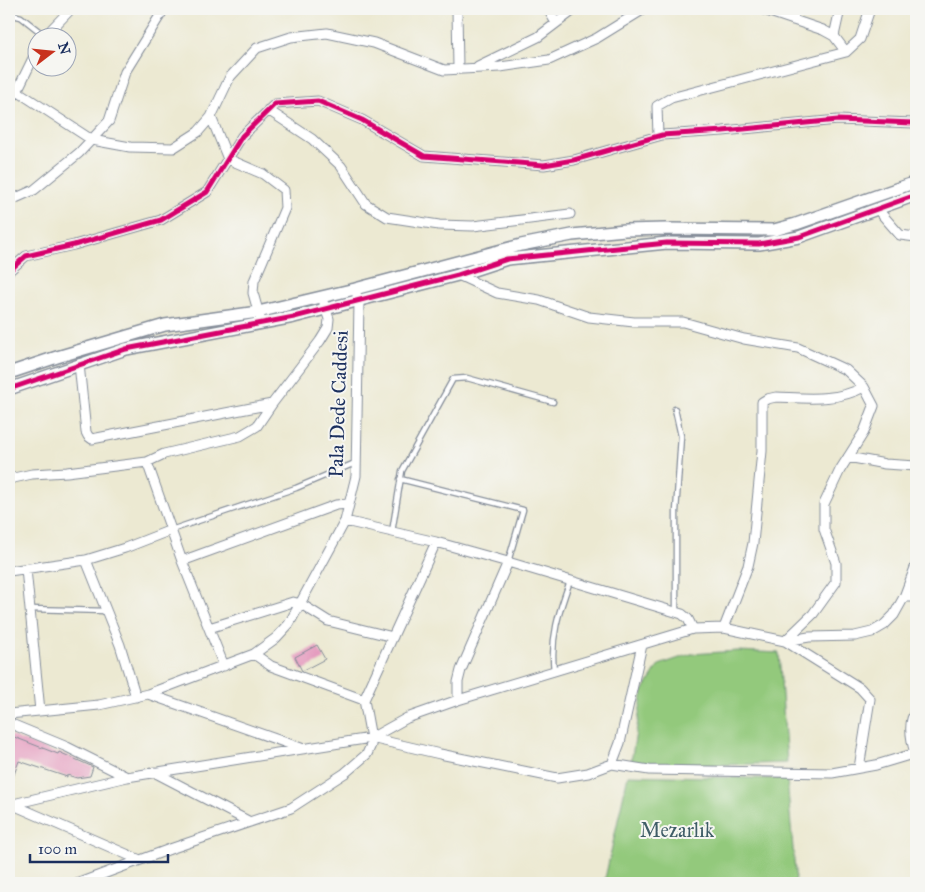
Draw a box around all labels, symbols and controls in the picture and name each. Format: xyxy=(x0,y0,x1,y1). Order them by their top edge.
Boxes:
north arrow xyxy=(28,28,78,78)
text: N xyxy=(54,41,74,57)
street label: Pala Dede Caddesi xyxy=(323,329,353,478)
park label: Mezarlık xyxy=(640,818,715,842)
scale bar xyxy=(30,832,168,864)
text: 100 m xyxy=(38,840,78,858)

